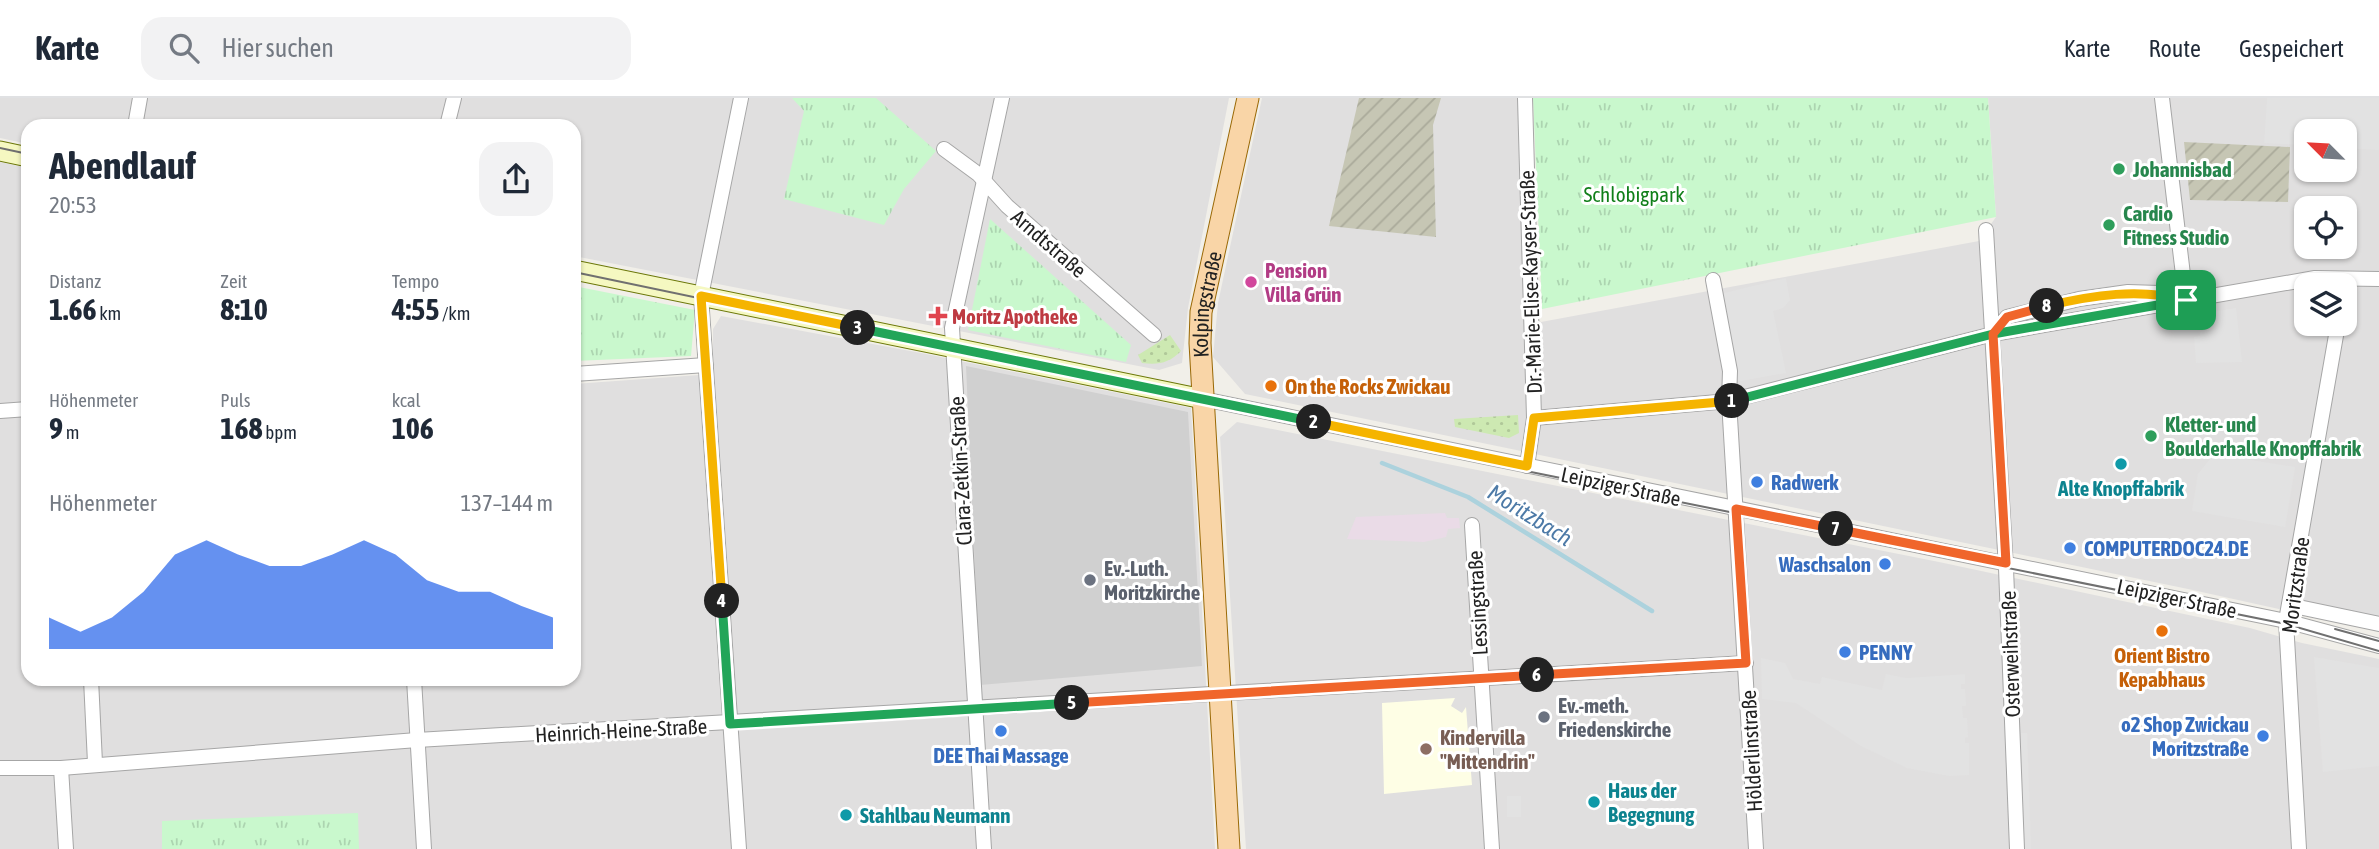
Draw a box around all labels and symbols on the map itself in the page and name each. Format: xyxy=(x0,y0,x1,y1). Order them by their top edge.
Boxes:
north arrow xyxy=(2294,119,2357,182)
place label: Johannisbad xyxy=(2132,157,2232,181)
marker: Johannisbad xyxy=(2111,161,2127,177)
street label: Dr.-Marie-Elise-Kayser-Straße xyxy=(1514,170,1546,394)
park label: Schlobigpark xyxy=(1584,182,1684,206)
place label: Cardio Fitness Studio xyxy=(2123,201,2230,249)
street label: Arndtstraße xyxy=(1007,204,1091,282)
marker: Cardio Fitness Studio xyxy=(2101,217,2117,233)
street label: Kolpingstraße xyxy=(1188,249,1226,358)
place label: Pension Villa Grün xyxy=(1264,258,1342,306)
pin xyxy=(2156,270,2216,330)
marker: Pension Villa Grün xyxy=(1243,274,1259,290)
pin: 8 xyxy=(2030,288,2064,324)
place label: Moritz Apotheke xyxy=(952,304,1078,328)
marker: Moritz Apotheke xyxy=(930,308,946,324)
pin: 3 xyxy=(840,310,876,345)
place label: On the Rocks Zwickau xyxy=(1285,374,1450,398)
marker: On the Rocks Zwickau xyxy=(1263,378,1279,394)
pin: 1 xyxy=(1714,384,1750,418)
street label: Clara-Zetkin-Straße xyxy=(944,396,976,546)
pin: 2 xyxy=(1296,404,1332,440)
place label: Kletter- und Boulderhalle Knopffabrik xyxy=(2165,412,2362,460)
marker: Kletter- und Boulderhalle Knopffabrik xyxy=(2143,428,2159,444)
marker: Alte Knopffabrik xyxy=(2113,456,2129,472)
street label: Leipziger Straße xyxy=(1559,462,1683,510)
place label: Radwerk xyxy=(1771,470,1839,494)
marker: Radwerk xyxy=(1749,474,1765,490)
place label: Alte Knopffabrik xyxy=(2057,476,2185,500)
water label: Moritzbach xyxy=(1483,479,1577,551)
pin: 7 xyxy=(1818,512,1854,546)
street label: Moritzstraße xyxy=(2276,535,2314,635)
place label: COMPUTERDOC24.DE xyxy=(2084,536,2248,560)
marker: COMPUTERDOC24.DE xyxy=(2062,540,2078,556)
street label: Lessingstraße xyxy=(1462,550,1492,656)
place label: Waschsalon xyxy=(1778,552,1871,576)
place label: Ev.-Luth. Moritzkirche xyxy=(1104,556,1200,604)
marker: Waschsalon xyxy=(1877,556,1893,572)
marker: Ev.-Luth. Moritzkirche xyxy=(1082,572,1098,588)
street label: Leipziger Straße xyxy=(2115,574,2239,622)
pin: 4 xyxy=(704,584,740,618)
street label: Osterweihstraße xyxy=(1996,590,2024,718)
marker: Orient Bistro Kepabhaus xyxy=(2154,623,2170,639)
place label: PENNY xyxy=(1859,640,1913,664)
place label: Orient Bistro Kepabhaus xyxy=(2114,643,2210,691)
marker: PENNY xyxy=(1837,644,1853,660)
pin: 6 xyxy=(1520,658,1554,692)
pin: 5 xyxy=(1054,686,1090,720)
street label: Hölderlinstraße xyxy=(1736,689,1766,813)
place label: Ev.-meth. Friedenskirche xyxy=(1558,693,1671,741)
marker: Ev.-meth. Friedenskirche xyxy=(1536,709,1552,725)
place label: o2 Shop Zwickau Moritzstraße xyxy=(2121,712,2249,760)
street label: Heinrich-Heine-Straße xyxy=(534,714,708,746)
marker: DEE Thai Massage xyxy=(993,723,1009,739)
place label: Kindervilla "Mittendrin" xyxy=(1440,725,1535,773)
marker: o2 Shop Zwickau Moritzstraße xyxy=(2255,728,2271,744)
marker: Kindervilla "Mittendrin" xyxy=(1418,741,1434,757)
place label: DEE Thai Massage xyxy=(933,743,1069,767)
place label: Haus der Begegnung xyxy=(1608,778,1695,826)
marker: Haus der Begegnung xyxy=(1586,794,1602,810)
place label: Stahlbau Neumann xyxy=(860,803,1010,827)
marker: Stahlbau Neumann xyxy=(838,807,854,823)

